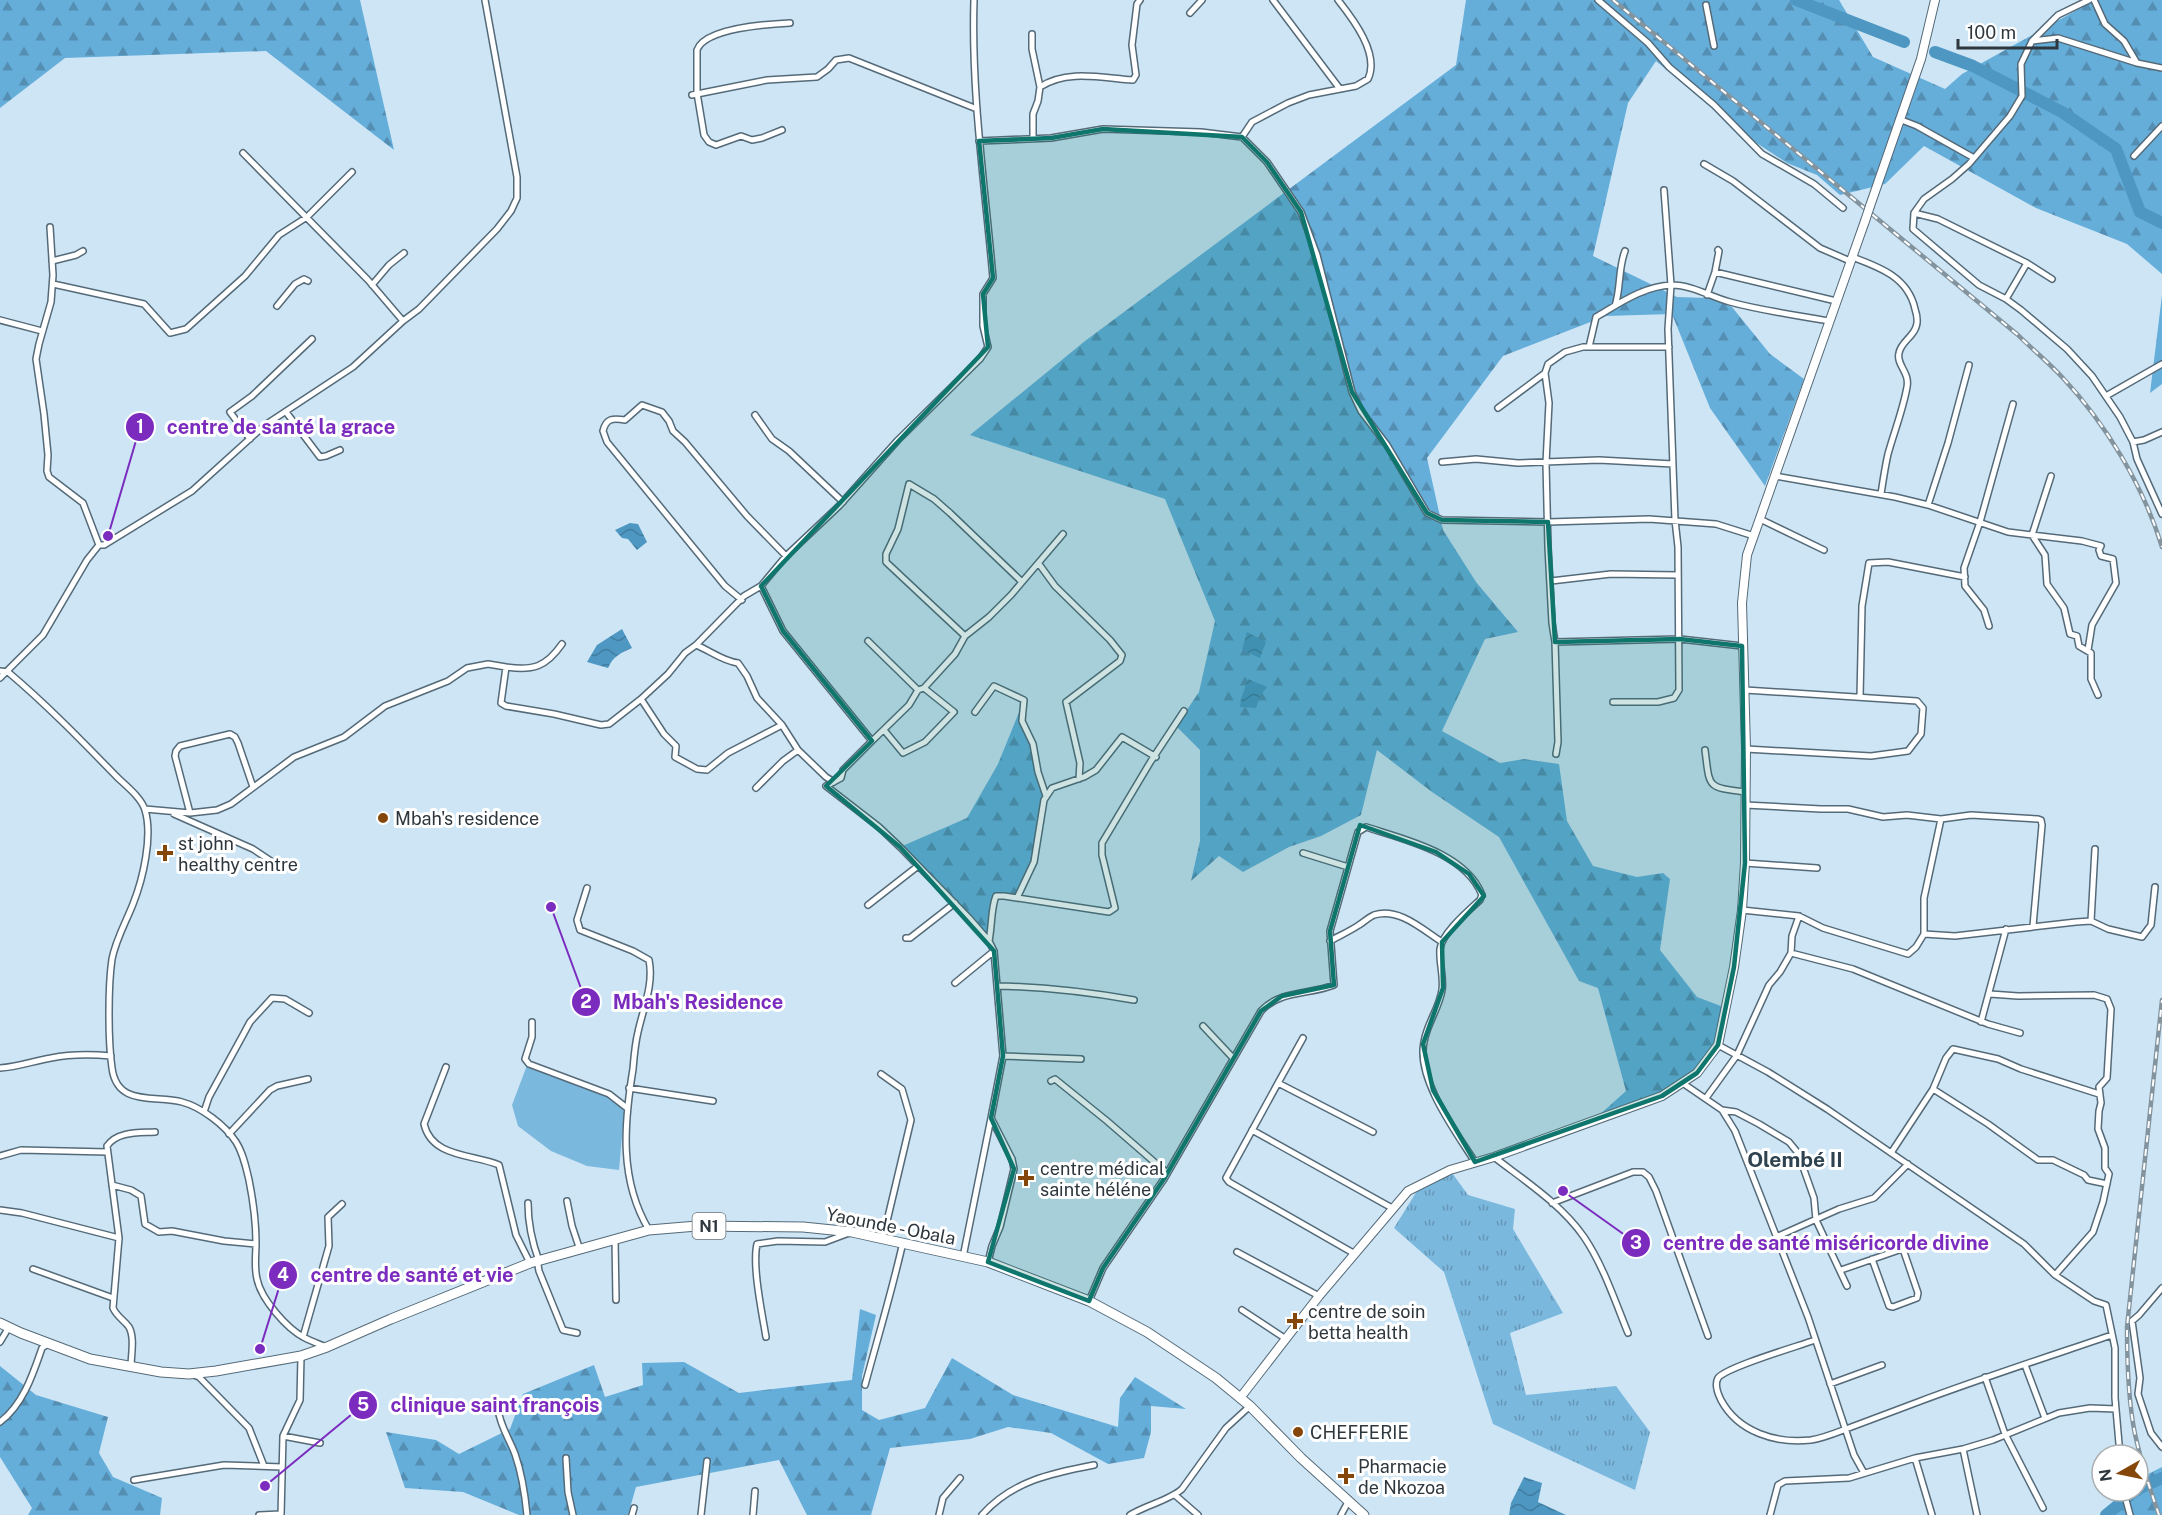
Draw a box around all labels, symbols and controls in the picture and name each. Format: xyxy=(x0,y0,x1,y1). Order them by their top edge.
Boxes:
scale bar xyxy=(1958,12,2057,50)
text: 100 m xyxy=(1967,22,2016,43)
callout: centre de santé la grace xyxy=(125,408,408,446)
text: centre de santé la grace xyxy=(167,415,395,439)
text: 1 xyxy=(136,416,144,437)
place label: Mbah's residence xyxy=(395,808,539,829)
marker: Mbah's residence xyxy=(376,811,390,825)
place label: st john healthy centre xyxy=(178,833,298,875)
marker: st john healthy centre xyxy=(156,844,174,862)
callout: Mbah's Residence xyxy=(571,983,795,1021)
text: Mbah's Residence xyxy=(613,990,783,1014)
text: 2 xyxy=(580,991,592,1012)
district label: Olembé II xyxy=(1747,1147,1843,1172)
place label: centre médical sainte héléne xyxy=(1040,1158,1164,1200)
marker: centre médical sainte héléne xyxy=(1017,1169,1035,1187)
street label: Yaounde - Obala xyxy=(825,1203,957,1249)
road number: N1 xyxy=(692,1213,726,1239)
callout: centre de santé miséricorde divine xyxy=(1621,1224,2002,1262)
text: centre de santé miséricorde divine xyxy=(1663,1231,1989,1255)
text: 3 xyxy=(1630,1232,1642,1253)
callout: centre de santé et vie xyxy=(268,1256,525,1294)
text: centre de santé et vie xyxy=(310,1263,514,1287)
text: 4 xyxy=(277,1264,289,1285)
place label: centre de soin betta health xyxy=(1308,1301,1425,1343)
marker: centre de soin betta health xyxy=(1286,1312,1304,1330)
callout: clinique saint françois xyxy=(348,1386,612,1424)
text: clinique saint françois xyxy=(390,1393,600,1417)
text: 5 xyxy=(357,1394,369,1415)
place label: CHEFFERIE xyxy=(1310,1422,1409,1443)
marker: CHEFFERIE xyxy=(1291,1425,1305,1439)
north arrow xyxy=(2090,1443,2150,1503)
place label: Pharmacie de Nkozoa xyxy=(1358,1456,1447,1498)
text: N xyxy=(2095,1468,2116,1483)
marker: Pharmacie de Nkozoa xyxy=(1339,1469,1353,1483)

